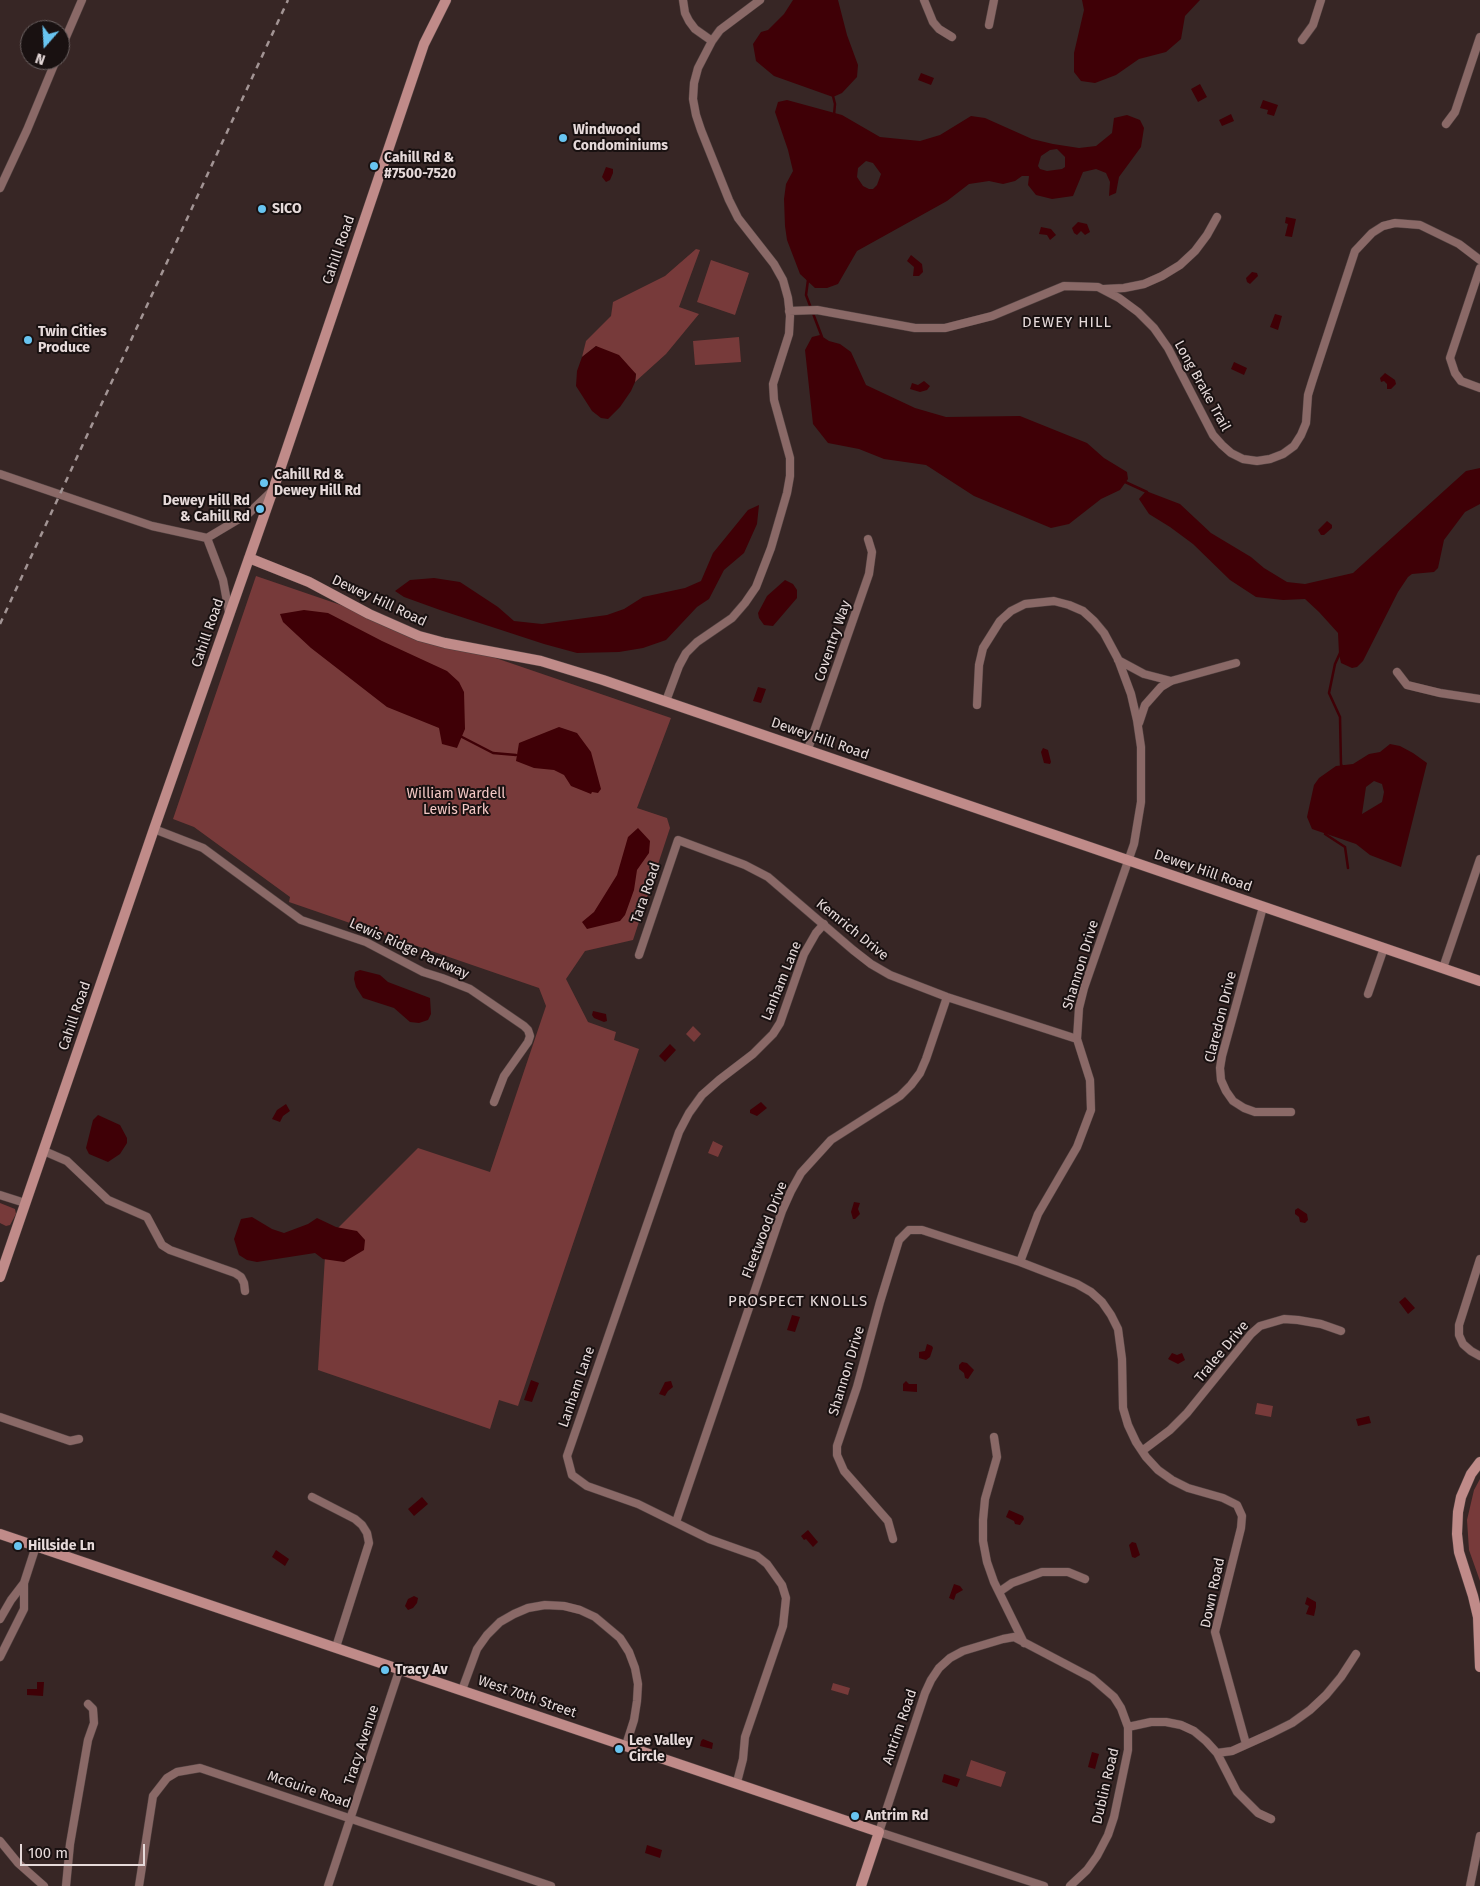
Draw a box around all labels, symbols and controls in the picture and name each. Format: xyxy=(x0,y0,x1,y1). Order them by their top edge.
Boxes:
north arrow xyxy=(20,20,70,70)
text: N xyxy=(33,49,47,68)
place label: Windwood Condominiums xyxy=(573,122,668,154)
marker: Windwood Condominiums xyxy=(557,132,569,144)
place label: Cahill Rd & #7500-7520 xyxy=(384,150,456,182)
marker: Cahill Rd & #7500-7520 xyxy=(368,160,380,172)
place label: SICO xyxy=(272,201,302,217)
marker: SICO xyxy=(256,203,268,215)
street label: Cahill Road xyxy=(319,213,359,287)
district label: DEWEY HILL xyxy=(1021,314,1113,332)
place label: Twin Cities Produce xyxy=(38,324,107,357)
marker: Twin Cities Produce xyxy=(22,334,34,346)
street label: Long Brake Trail xyxy=(1170,338,1234,434)
place label: Cahill Rd & Dewey Hill Rd xyxy=(274,467,361,500)
marker: Cahill Rd & Dewey Hill Rd xyxy=(258,477,270,489)
place label: Dewey Hill Rd & Cahill Rd xyxy=(163,493,250,526)
marker: Dewey Hill Rd & Cahill Rd xyxy=(254,503,266,515)
street label: Dewey Hill Road xyxy=(329,572,429,630)
street label: Cahill Road xyxy=(188,596,228,670)
street label: Coventry Way xyxy=(811,598,855,684)
street label: Dewey Hill Road xyxy=(769,714,871,764)
park label: William Wardell Lewis Park xyxy=(407,786,505,819)
street label: Dewey Hill Road xyxy=(1152,846,1254,896)
street label: Tara Road xyxy=(628,861,664,925)
street label: Kemrich Drive xyxy=(812,896,892,964)
street label: Lewis Ridge Parkway xyxy=(346,915,472,983)
street label: Shannon Drive xyxy=(1059,918,1103,1012)
street label: Lanham Lane xyxy=(758,939,806,1023)
street label: Claredon Drive xyxy=(1202,970,1240,1064)
street label: Cahill Road xyxy=(55,979,95,1053)
street label: Fleetwood Drive xyxy=(739,1179,791,1281)
district label: PROSPECT KNOLLS xyxy=(726,1293,870,1311)
street label: Tralee Drive xyxy=(1191,1318,1253,1386)
street label: Shannon Drive xyxy=(825,1324,869,1418)
street label: Lanham Lane xyxy=(555,1344,599,1430)
place label: Hillside Ln xyxy=(28,1538,95,1554)
marker: Hillside Ln xyxy=(12,1540,24,1552)
street label: Down Road xyxy=(1197,1556,1229,1630)
place label: Tracy Av xyxy=(395,1662,448,1678)
marker: Tracy Av xyxy=(379,1664,391,1676)
street label: West 70th Street xyxy=(475,1672,579,1722)
street label: Antrim Road xyxy=(879,1687,921,1767)
street label: Tracy Avenue xyxy=(341,1703,383,1787)
place label: Lee Valley Circle xyxy=(629,1733,693,1765)
marker: Lee Valley Circle xyxy=(613,1743,625,1755)
street label: Dublin Road xyxy=(1089,1746,1123,1826)
street label: McGuire Road xyxy=(265,1768,353,1812)
place label: Antrim Rd xyxy=(865,1808,928,1824)
marker: Antrim Rd xyxy=(849,1810,861,1822)
scale bar xyxy=(22,1834,148,1866)
text: 100 m xyxy=(28,1844,68,1862)

